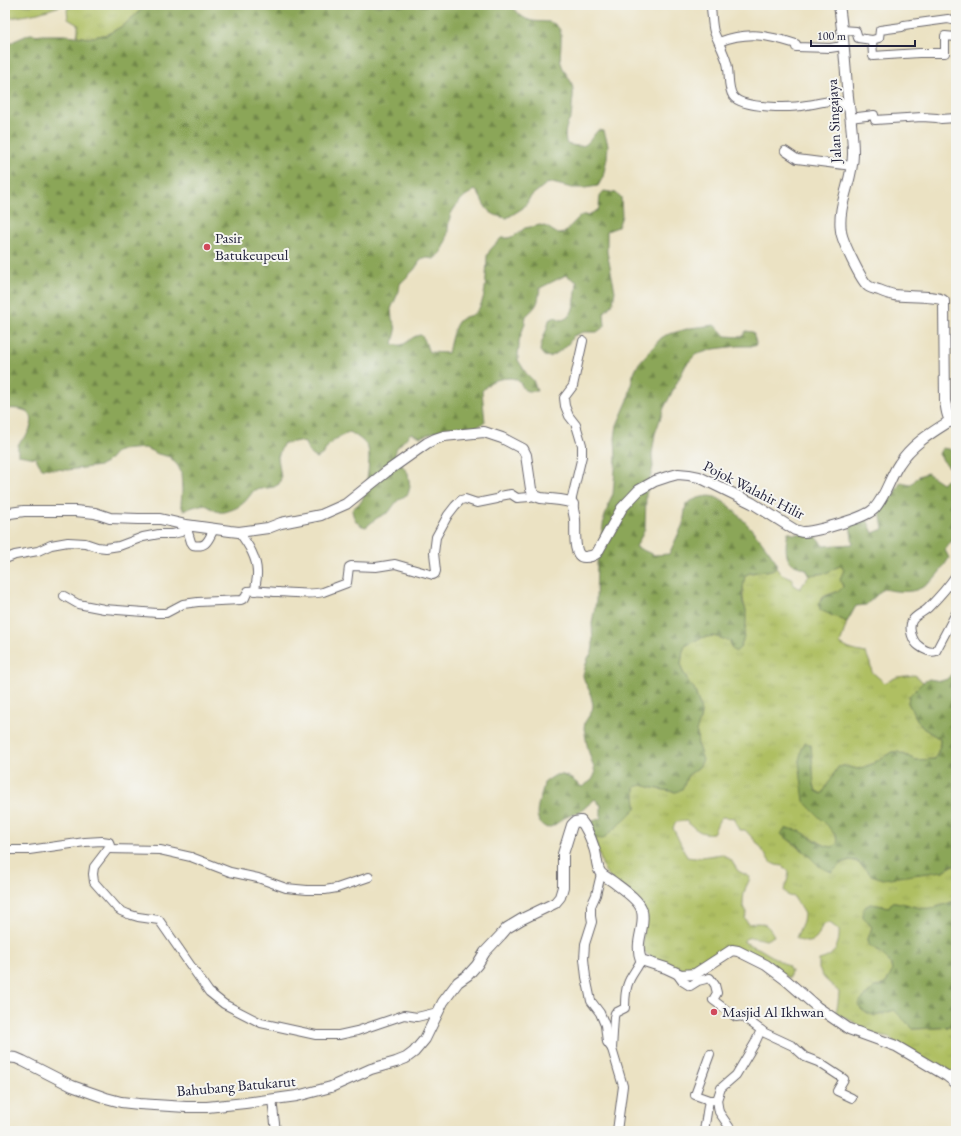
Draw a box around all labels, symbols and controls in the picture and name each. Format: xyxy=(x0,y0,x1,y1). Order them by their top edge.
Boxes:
scale bar xyxy=(811,22,915,48)
text: 100 m xyxy=(817,28,847,44)
street label: Jalan Singajaya xyxy=(822,79,845,166)
place label: Pasir Batukeupeul xyxy=(215,228,289,264)
marker: Pasir Batukeupeul xyxy=(202,242,212,252)
street label: Pojok Walahir Hilir xyxy=(700,456,808,523)
place label: Masjid Al Ikhwan xyxy=(722,1002,824,1021)
marker: Masjid Al Ikhwan xyxy=(709,1007,719,1017)
street label: Bahubang Batukarut xyxy=(176,1071,297,1100)

